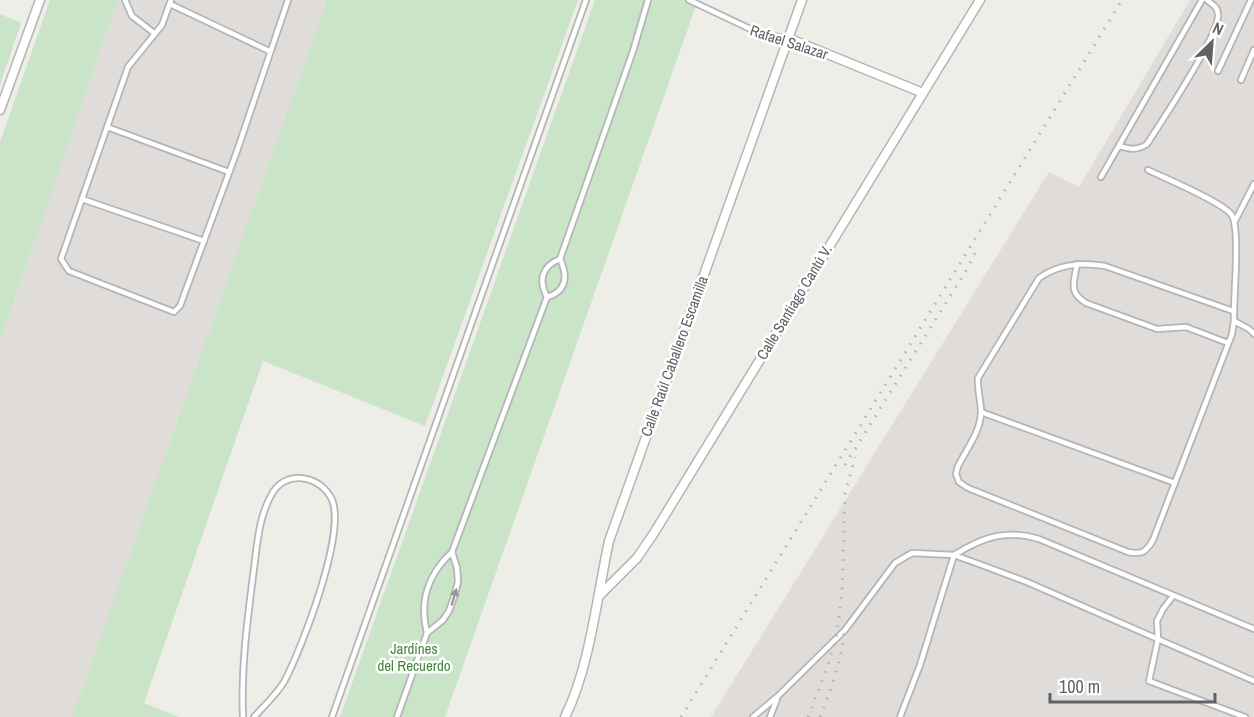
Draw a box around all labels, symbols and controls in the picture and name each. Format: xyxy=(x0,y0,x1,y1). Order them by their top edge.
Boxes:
north arrow xyxy=(1182,12,1242,72)
text: N xyxy=(1209,16,1227,40)
street label: Rafael Salazar xyxy=(747,20,831,64)
street label: Calle Santiago Cantú V. xyxy=(751,241,837,363)
street label: Calle Raúl Caballero Escamilla xyxy=(635,273,713,439)
one-way arrow xyxy=(449,588,459,606)
park label: Jardínes del Recuerdo xyxy=(377,638,451,676)
scale bar xyxy=(1050,666,1215,704)
text: 100 m xyxy=(1059,674,1100,699)

